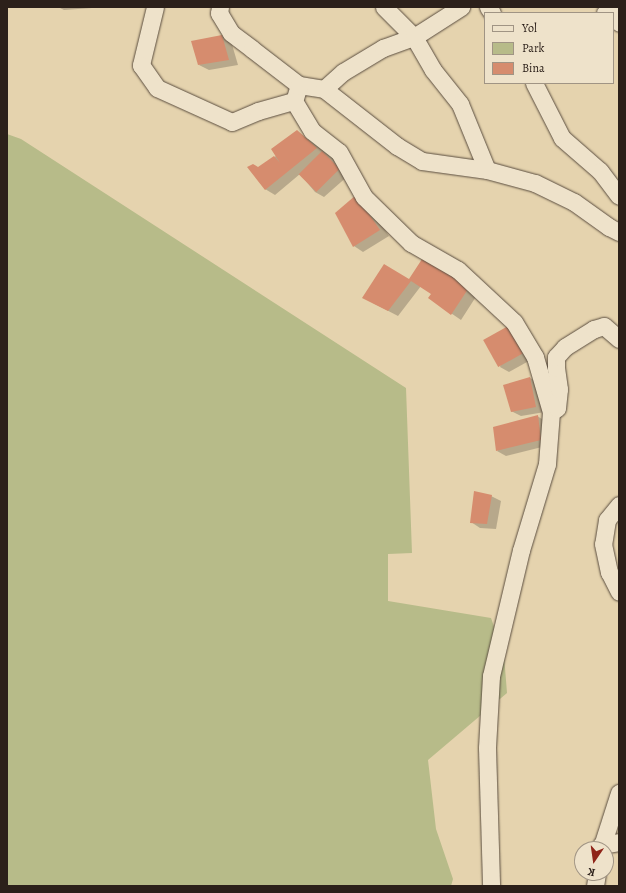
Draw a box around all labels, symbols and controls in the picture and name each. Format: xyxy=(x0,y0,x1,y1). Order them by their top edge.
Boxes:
legend xyxy=(484,12,614,84)
text: Yol xyxy=(522,20,537,36)
text: Park xyxy=(522,40,545,56)
text: Bina xyxy=(522,60,545,76)
north arrow xyxy=(574,841,614,881)
text: K xyxy=(586,864,597,880)

